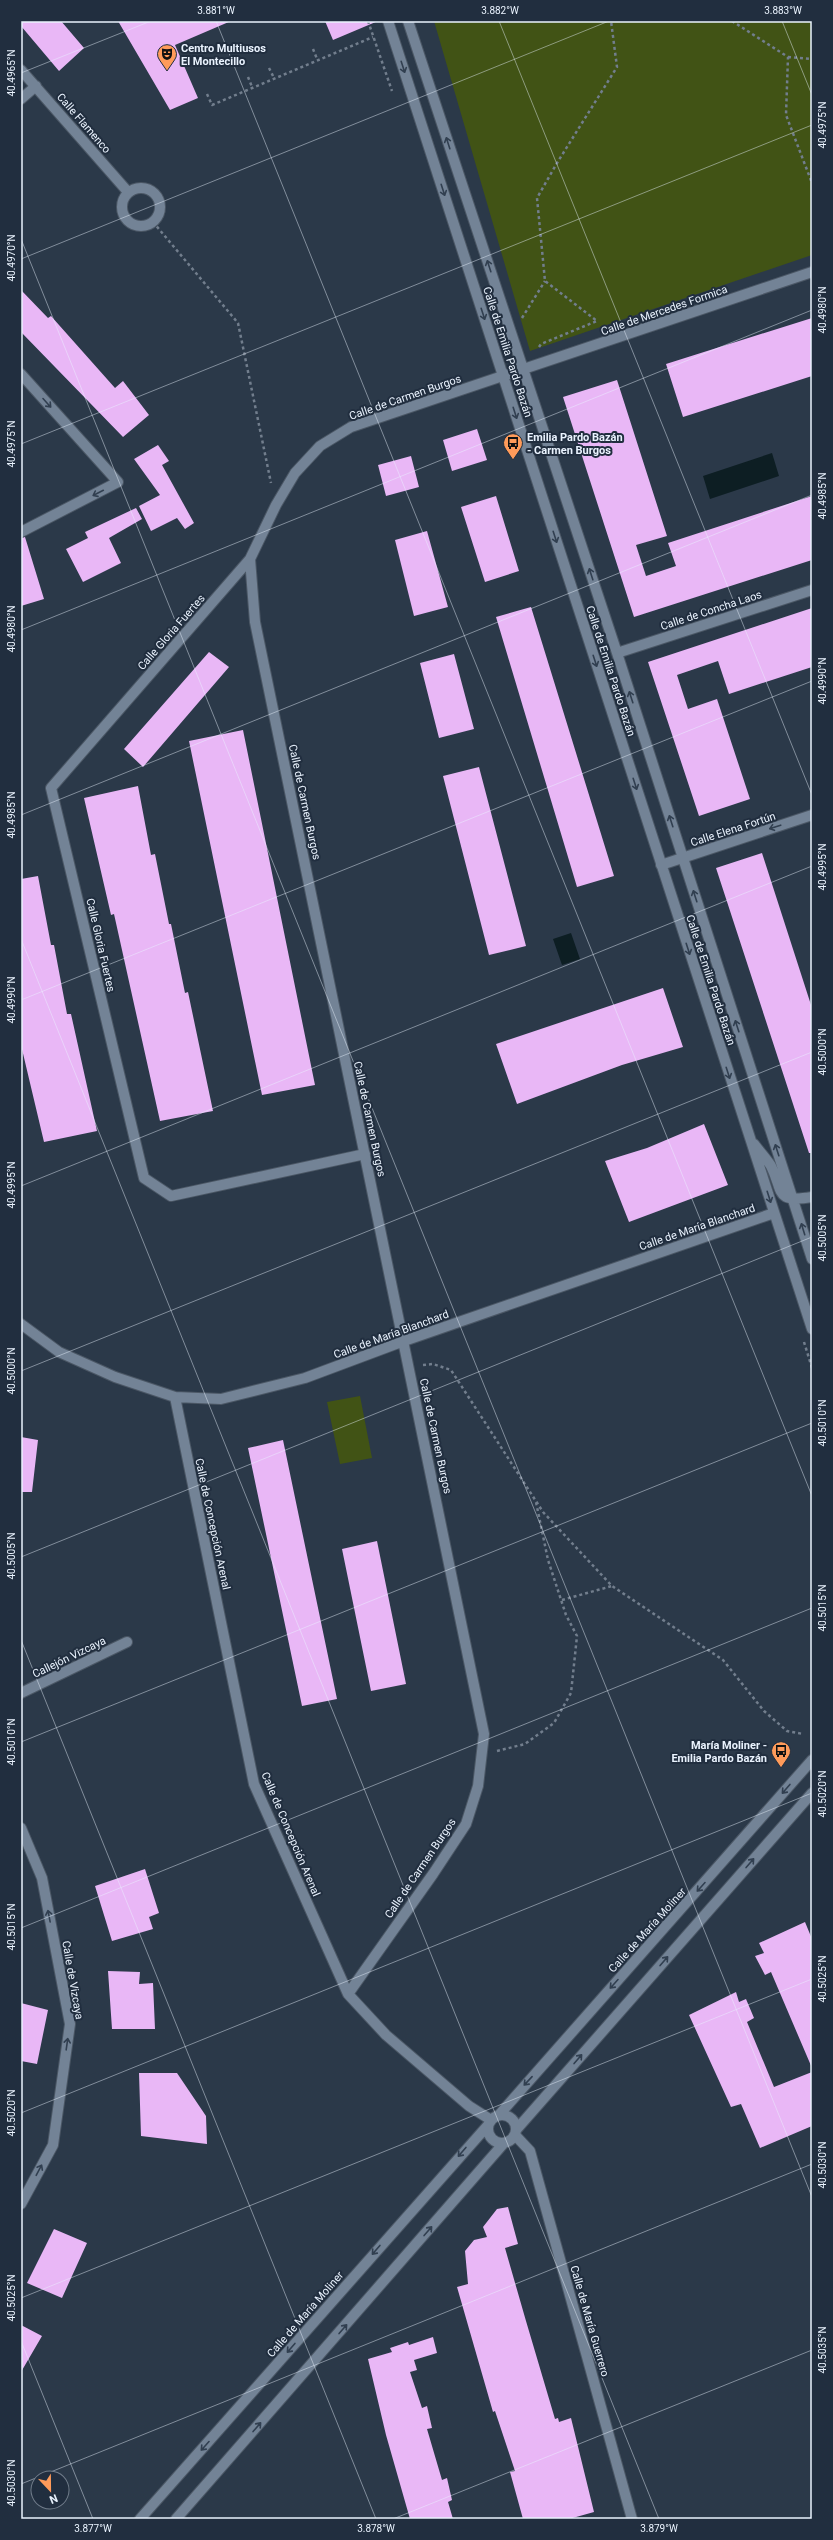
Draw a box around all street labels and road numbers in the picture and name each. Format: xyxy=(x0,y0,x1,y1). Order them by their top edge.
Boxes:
street label: Calle Flamenco xyxy=(54,91,113,156)
street label: Calle de Mercedes Formica xyxy=(599,283,729,338)
street label: Calle de Emilia Pardo Bazán xyxy=(480,285,535,419)
street label: Calle de Carmen Burgos xyxy=(347,372,463,423)
street label: Calle de Concha Laos xyxy=(659,588,764,633)
street label: Calle Gloria Fuertes xyxy=(135,592,208,673)
street label: Calle de Emilia Pardo Bazán xyxy=(583,604,638,738)
street label: Calle de Carmen Burgos xyxy=(286,743,323,861)
street label: Calle Elena Fortún xyxy=(689,810,777,849)
street label: Calle Gloria Fuertes xyxy=(83,897,118,993)
street label: Calle de Emilia Pardo Bazán xyxy=(683,913,738,1047)
street label: Calle de Carmen Burgos xyxy=(351,1060,388,1178)
street label: Calle de María Blanchard xyxy=(637,1202,757,1253)
street label: Calle de María Blanchard xyxy=(332,1308,451,1361)
street label: Calle de Carmen Burgos xyxy=(417,1377,454,1495)
street label: Calle de Concepción Arenal xyxy=(192,1457,233,1591)
street label: Callejón Vizcaya xyxy=(30,1634,108,1681)
street label: Calle de Concepción Arenal xyxy=(258,1770,323,1898)
street label: Calle de Carmen Burgos xyxy=(382,1816,459,1921)
street label: Calle de María Moliner xyxy=(606,1885,689,1975)
street label: Calle de Vizcaya xyxy=(59,1940,86,2020)
street label: Calle de María Guerrero xyxy=(567,2264,612,2378)
street label: Calle de María Moliner xyxy=(265,2269,346,2360)

